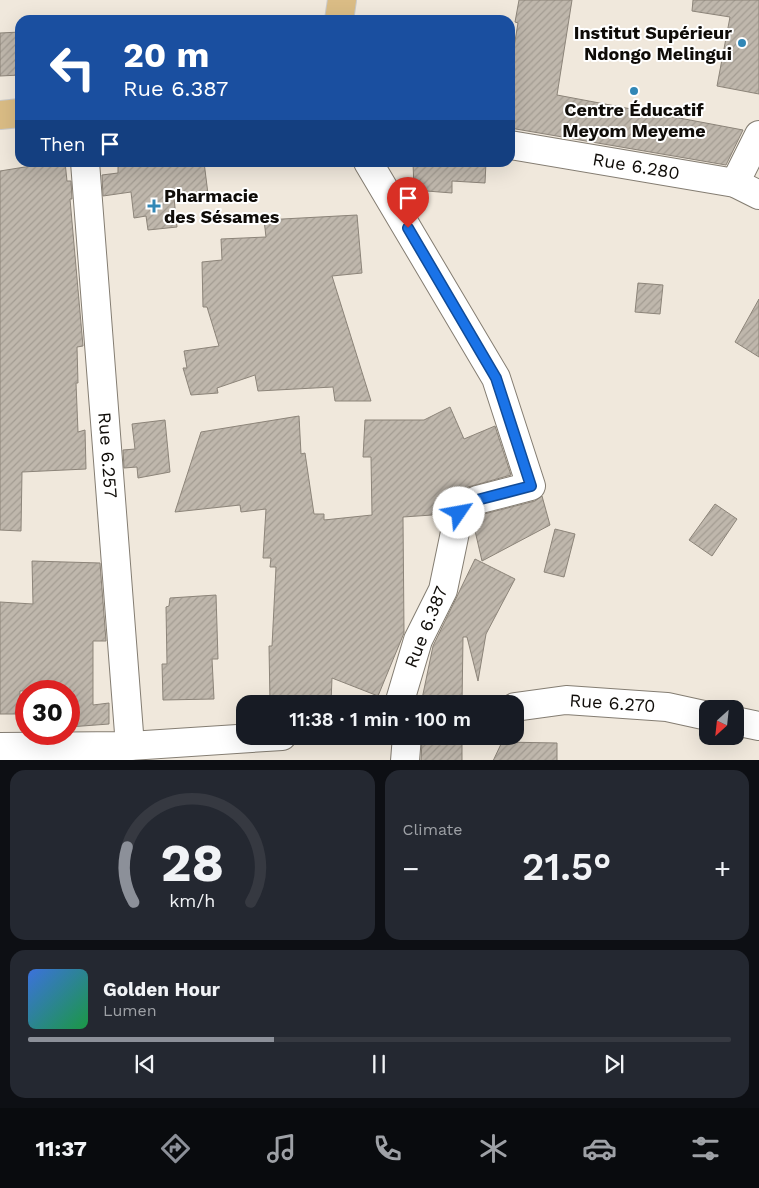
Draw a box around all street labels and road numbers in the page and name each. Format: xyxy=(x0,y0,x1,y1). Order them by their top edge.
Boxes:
street label: Rue 6.280 xyxy=(591,148,681,184)
street label: Rue 6.257 xyxy=(94,411,122,499)
street label: Rue 6.387 xyxy=(400,583,451,671)
street label: Rue 6.270 xyxy=(569,689,656,716)

